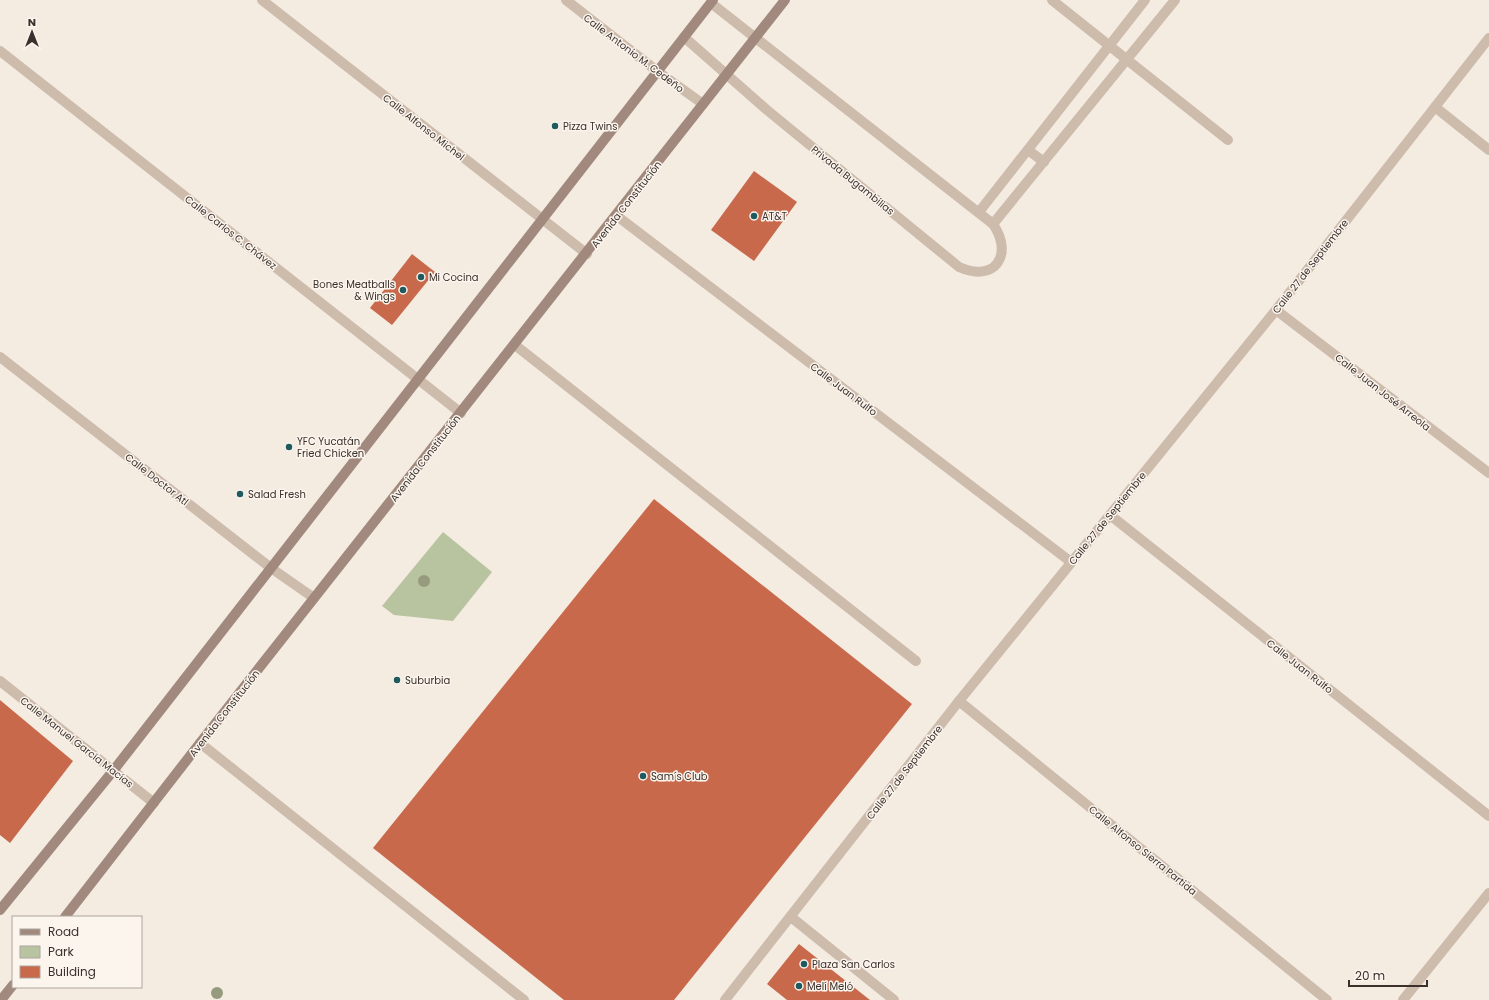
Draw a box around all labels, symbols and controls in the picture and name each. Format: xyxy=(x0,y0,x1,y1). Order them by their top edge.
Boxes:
street label: Calle Antonio M. Cedeño xyxy=(580,11,687,96)
north arrow xyxy=(12,12,52,52)
text: N xyxy=(28,14,36,30)
street label: Calle Alfonso Michel xyxy=(380,91,468,164)
place label: Pizza Twins xyxy=(563,119,617,134)
marker: Pizza Twins xyxy=(550,121,560,131)
street label: Privada Bugambilias xyxy=(808,142,897,219)
street label: Avenida Constitución xyxy=(588,158,665,251)
street label: Calle Carlos C. Chávez xyxy=(182,192,280,273)
place label: AT&T xyxy=(762,209,788,224)
marker: AT&T xyxy=(749,211,759,221)
street label: Calle 27 de Septiembre xyxy=(1269,216,1352,317)
place label: Mi Cocina xyxy=(429,270,479,285)
marker: Mi Cocina xyxy=(416,272,426,282)
place label: Bones Meatballs & Wings xyxy=(313,277,395,304)
marker: Bones Meatballs & Wings xyxy=(398,285,408,295)
street label: Calle Juan José Arreola xyxy=(1332,350,1434,435)
street label: Calle Juan Rulfo xyxy=(807,359,880,420)
street label: Avenida Constitución xyxy=(387,412,464,505)
place label: YFC Yucatán Fried Chicken xyxy=(297,434,364,461)
marker: YFC Yucatán Fried Chicken xyxy=(284,442,294,452)
street label: Calle Doctor Atl xyxy=(122,450,192,509)
street label: Calle 27 de Septiembre xyxy=(1065,469,1150,568)
place label: Salad Fresh xyxy=(248,487,306,502)
marker: Salad Fresh xyxy=(235,489,245,499)
street label: Calle Juan Rulfo xyxy=(1263,636,1336,697)
street label: Avenida Constitución xyxy=(186,667,263,760)
place label: Suburbia xyxy=(405,673,450,688)
marker: Suburbia xyxy=(392,675,402,685)
street label: Calle Manuel García Macías xyxy=(17,693,136,791)
street label: Calle 27 de Septiembre xyxy=(863,722,946,823)
place label: Sam´s Club xyxy=(651,769,708,784)
marker: Sam´s Club xyxy=(638,771,648,781)
street label: Calle Alfonso Sierra Partida xyxy=(1085,802,1200,899)
legend xyxy=(12,916,142,988)
text: Road xyxy=(48,923,79,940)
text: Park xyxy=(48,943,75,960)
place label: Plaza San Carlos xyxy=(812,957,895,972)
marker: Plaza San Carlos xyxy=(799,959,809,969)
scale bar xyxy=(1349,962,1427,988)
text: Building xyxy=(48,963,96,980)
text: 20 m xyxy=(1355,967,1385,984)
place label: Melí Meló xyxy=(807,979,853,994)
marker: Melí Meló xyxy=(794,981,804,991)

